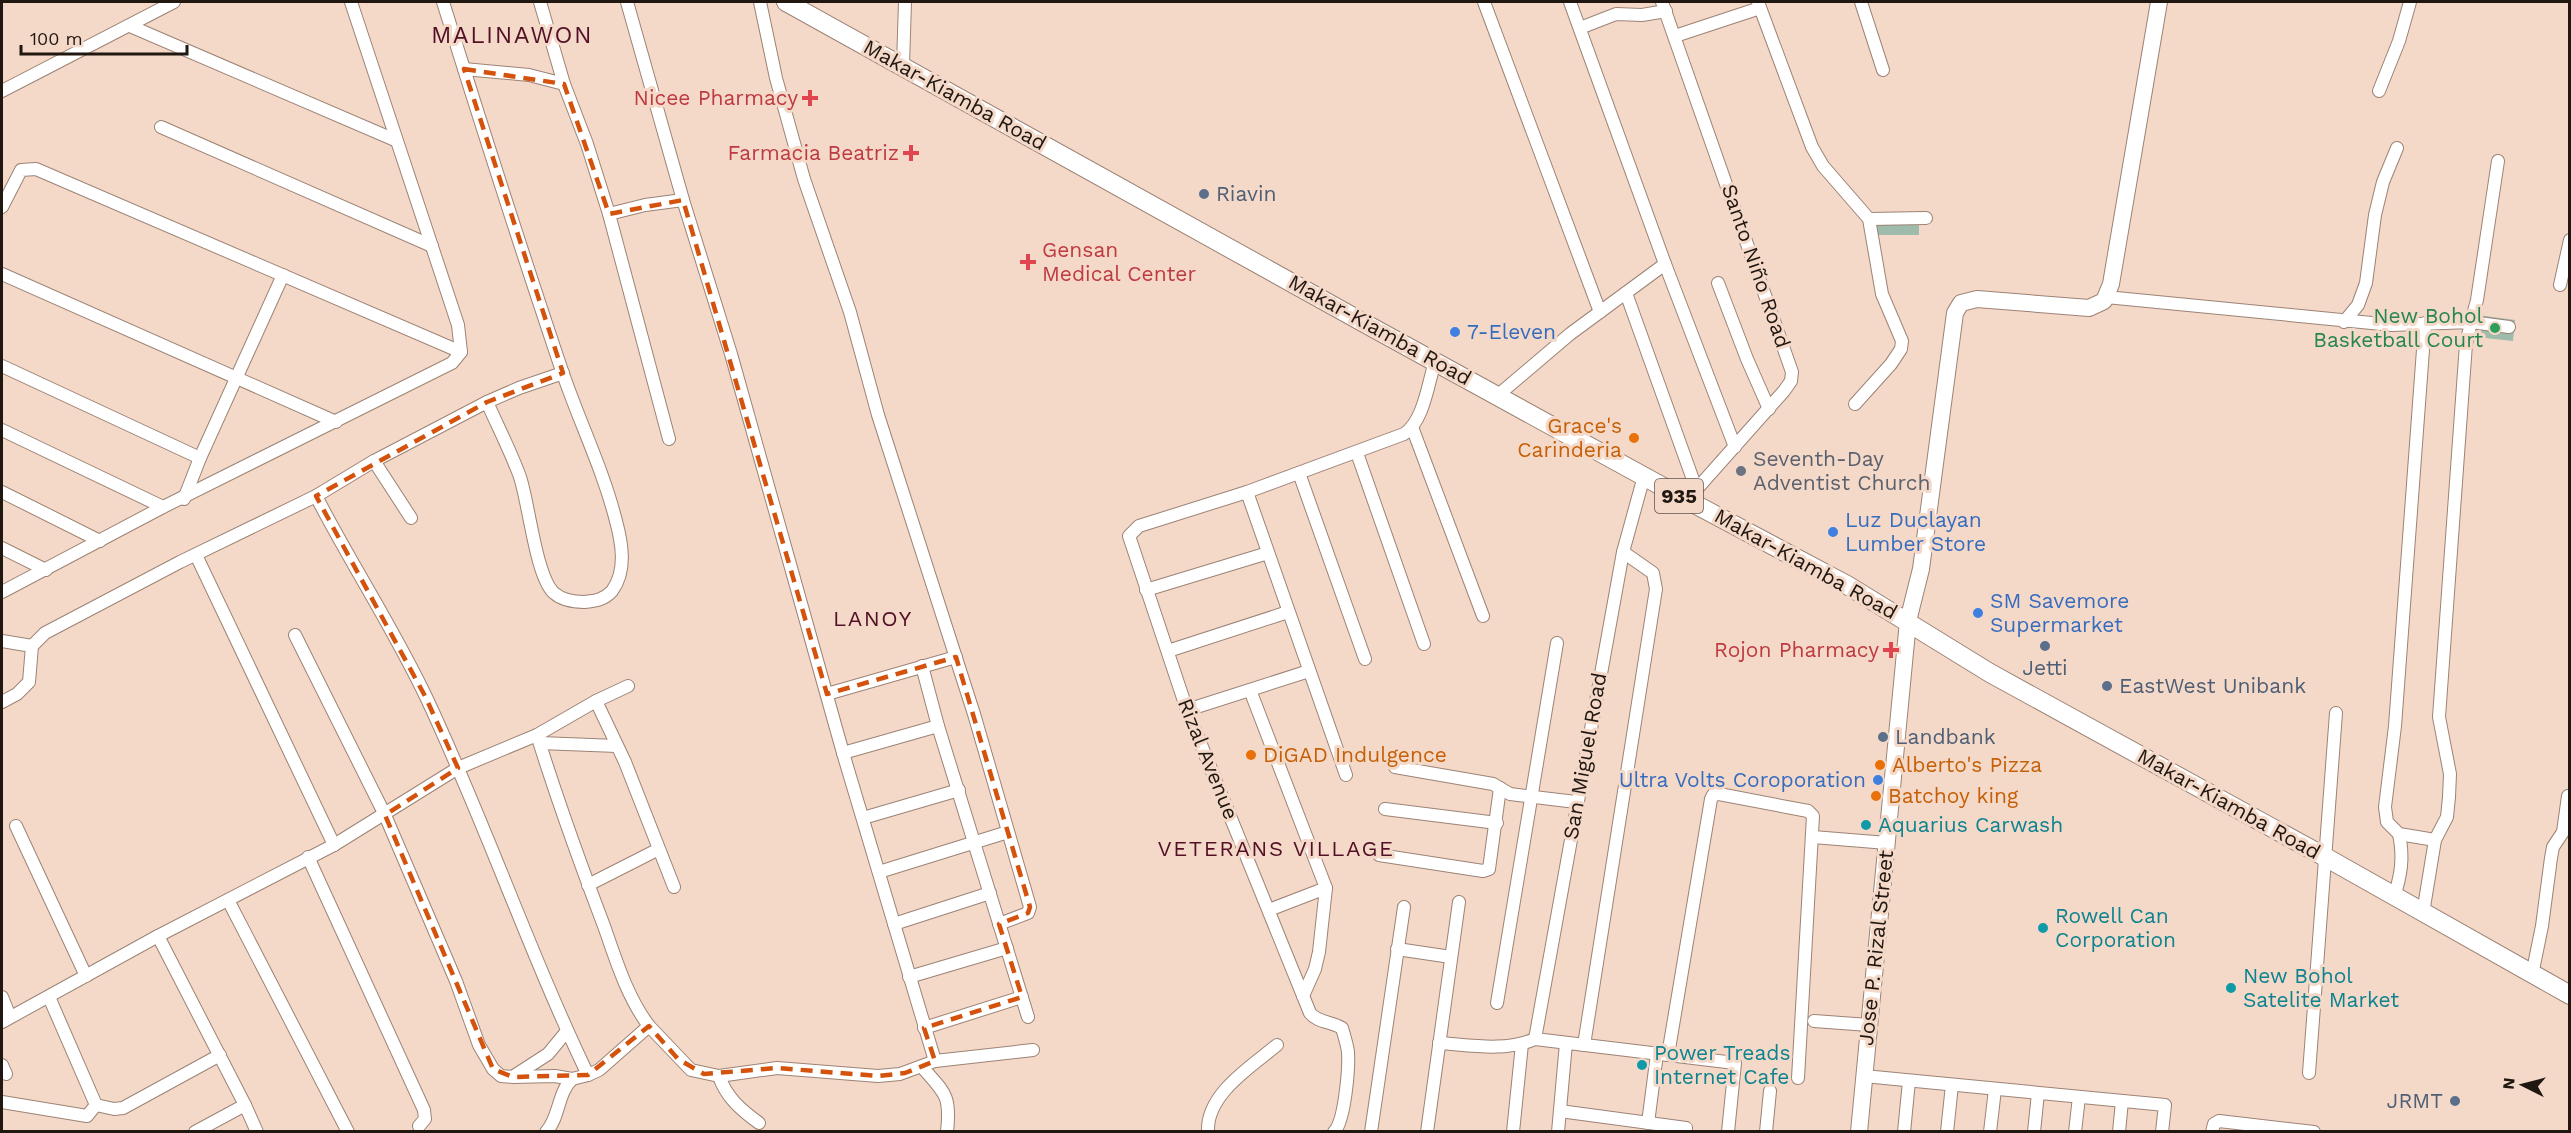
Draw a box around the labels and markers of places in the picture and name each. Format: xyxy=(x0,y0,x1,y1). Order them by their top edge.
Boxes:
place label: Nicee Pharmacy xyxy=(633,85,798,110)
marker: Nicee Pharmacy xyxy=(803,91,817,105)
place label: Farmacia Beatriz xyxy=(728,140,899,165)
marker: Farmacia Beatriz xyxy=(904,146,918,160)
place label: Riavin xyxy=(1216,181,1276,206)
marker: Riavin xyxy=(1197,187,1211,201)
place label: Gensan Medical Center xyxy=(1042,237,1196,286)
marker: Gensan Medical Center xyxy=(1019,253,1037,271)
place label: New Bohol Basketball Court xyxy=(2313,303,2484,352)
place label: 7-Eleven xyxy=(1467,319,1556,344)
marker: New Bohol Basketball Court xyxy=(2488,321,2502,335)
marker: 7-Eleven xyxy=(1448,325,1462,339)
place label: Grace's Carinderia xyxy=(1517,413,1622,462)
marker: Grace's Carinderia xyxy=(1627,431,1641,445)
place label: Seventh-Day Adventist Church xyxy=(1753,446,1931,495)
marker: Seventh-Day Adventist Church xyxy=(1734,464,1748,478)
place label: Luz Duclayan Lumber Store xyxy=(1845,507,1986,556)
marker: Luz Duclayan Lumber Store xyxy=(1826,525,1840,539)
place label: SM Savemore Supermarket xyxy=(1990,588,2129,637)
marker: SM Savemore Supermarket xyxy=(1971,606,1985,620)
place label: Rojon Pharmacy xyxy=(1714,637,1879,662)
marker: Jetti xyxy=(2038,639,2052,653)
marker: Rojon Pharmacy xyxy=(1884,643,1898,657)
place label: Jetti xyxy=(2022,655,2068,680)
place label: EastWest Unibank xyxy=(2119,673,2306,698)
marker: EastWest Unibank xyxy=(2100,679,2114,693)
place label: Landbank xyxy=(1895,724,1996,749)
marker: Landbank xyxy=(1876,730,1890,744)
place label: DiGAD Indulgence xyxy=(1263,742,1447,767)
marker: DiGAD Indulgence xyxy=(1244,748,1258,762)
place label: Alberto's Pizza xyxy=(1892,752,2042,777)
marker: Alberto's Pizza xyxy=(1873,758,1887,772)
place label: Ultra Volts Coroporation xyxy=(1619,767,1866,792)
marker: Ultra Volts Coroporation xyxy=(1871,773,1885,787)
place label: Batchoy king xyxy=(1888,783,2019,808)
marker: Batchoy king xyxy=(1869,789,1883,803)
place label: Aquarius Carwash xyxy=(1878,812,2063,837)
marker: Aquarius Carwash xyxy=(1859,818,1873,832)
place label: Rowell Can Corporation xyxy=(2055,903,2176,952)
marker: Rowell Can Corporation xyxy=(2036,921,2050,935)
place label: New Bohol Satelite Market xyxy=(2243,963,2399,1012)
marker: New Bohol Satelite Market xyxy=(2224,981,2238,995)
place label: Power Treads Internet Cafe xyxy=(1654,1040,1791,1089)
marker: Power Treads Internet Cafe xyxy=(1635,1058,1649,1072)
place label: JRMT xyxy=(2387,1088,2443,1113)
marker: JRMT xyxy=(2448,1094,2462,1108)

